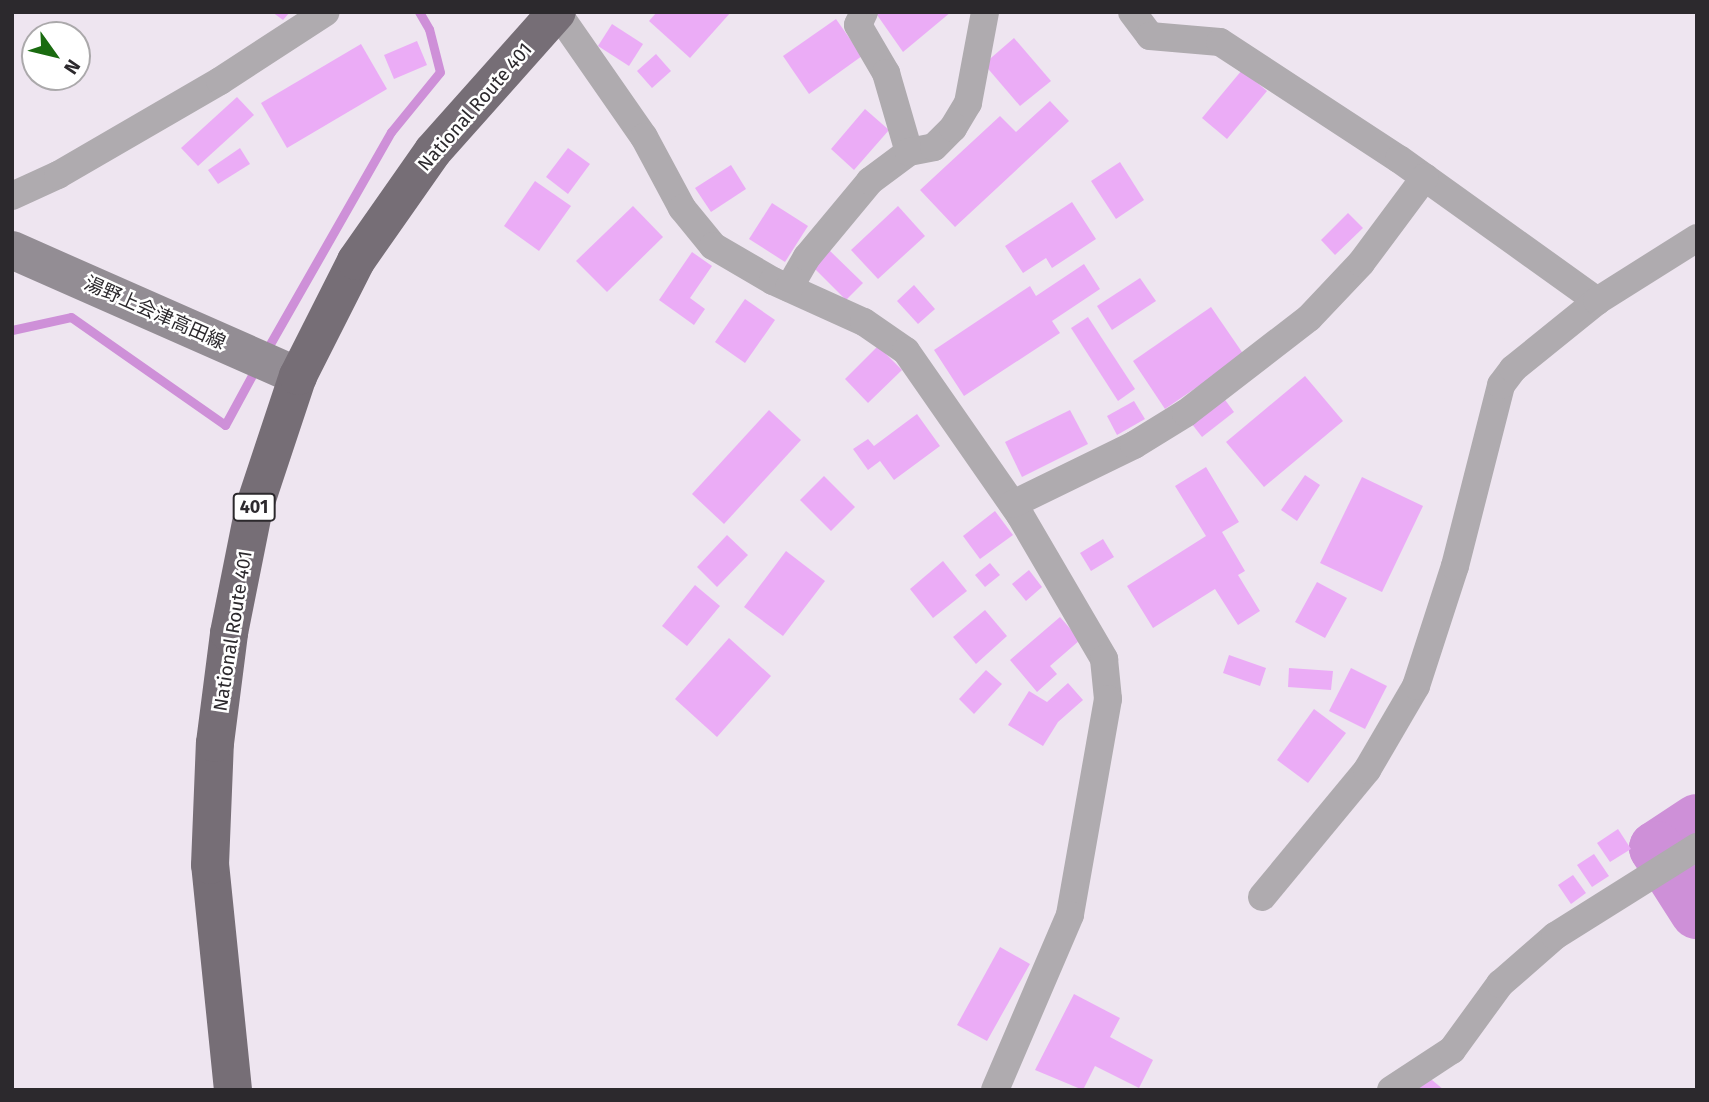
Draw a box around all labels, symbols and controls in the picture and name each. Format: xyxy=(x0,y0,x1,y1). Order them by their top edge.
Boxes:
north arrow xyxy=(21,21,91,91)
street label: National Route 401 xyxy=(413,38,537,176)
text: N xyxy=(59,55,85,79)
street label: 湯野上会津高田線 xyxy=(81,272,229,354)
road number: 401 xyxy=(231,492,277,522)
street label: National Route 401 xyxy=(209,549,257,713)

